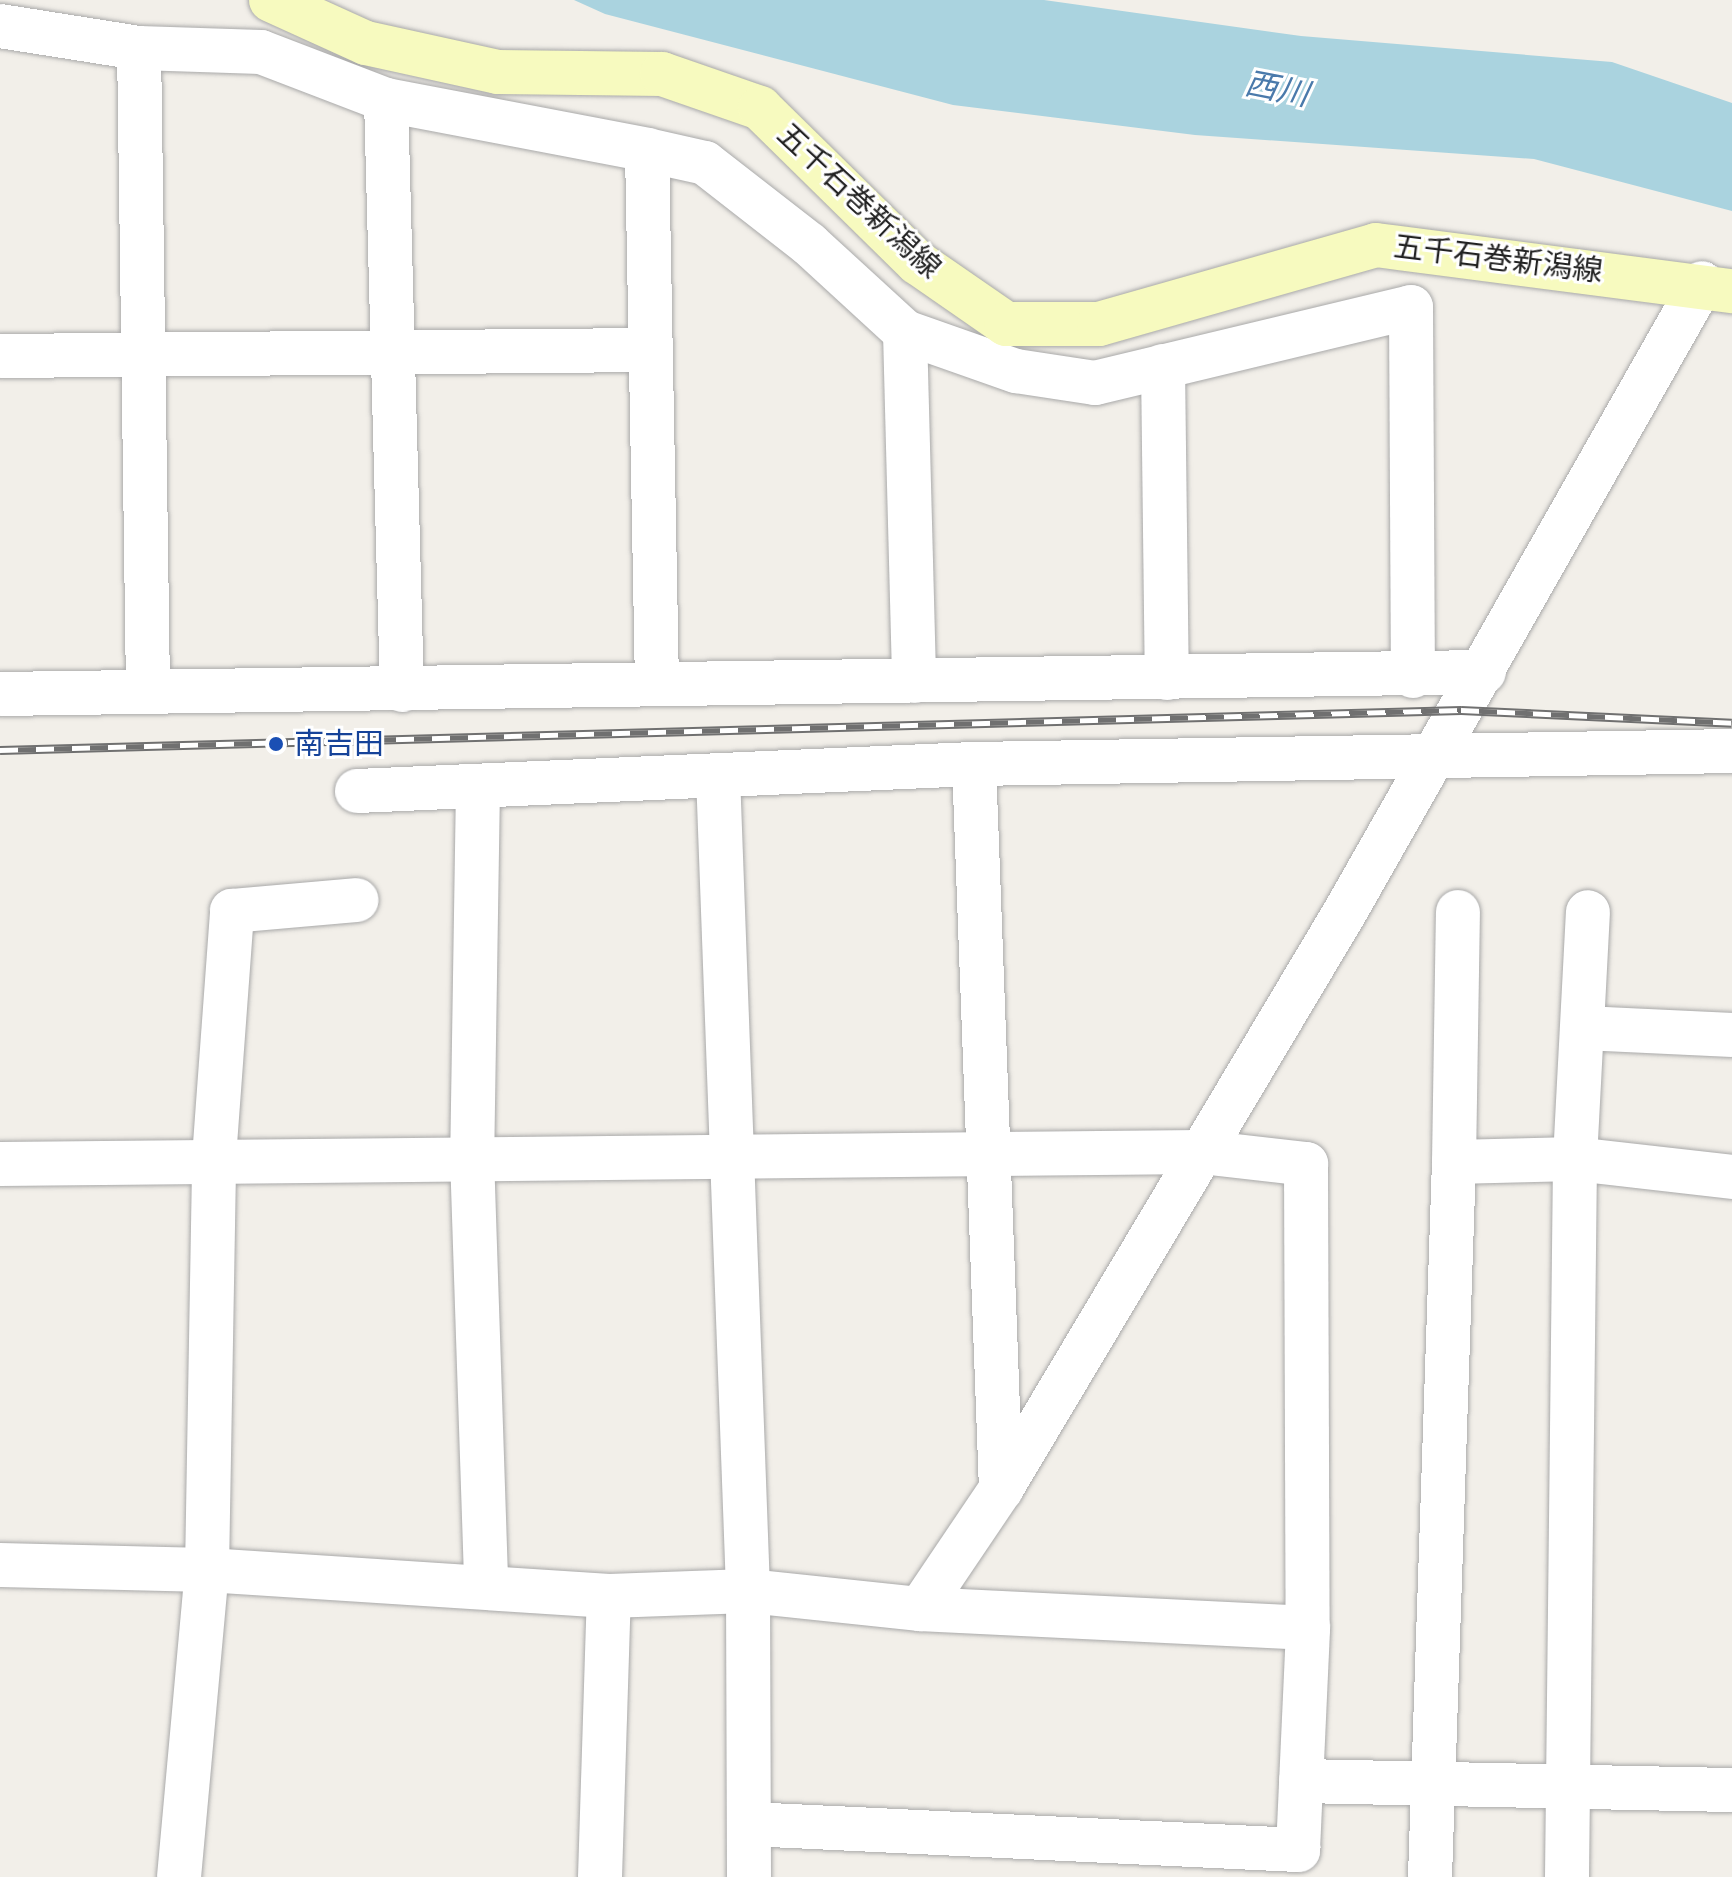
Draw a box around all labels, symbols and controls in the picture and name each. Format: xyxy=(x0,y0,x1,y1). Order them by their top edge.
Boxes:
water label: 西川 xyxy=(1242,64,1312,114)
street label: 五千石巻新潟線 xyxy=(770,116,948,286)
street label: 五千石巻新潟線 xyxy=(1392,228,1604,290)
place label: 南吉田 xyxy=(294,726,384,762)
marker: 南吉田 xyxy=(265,733,287,755)

